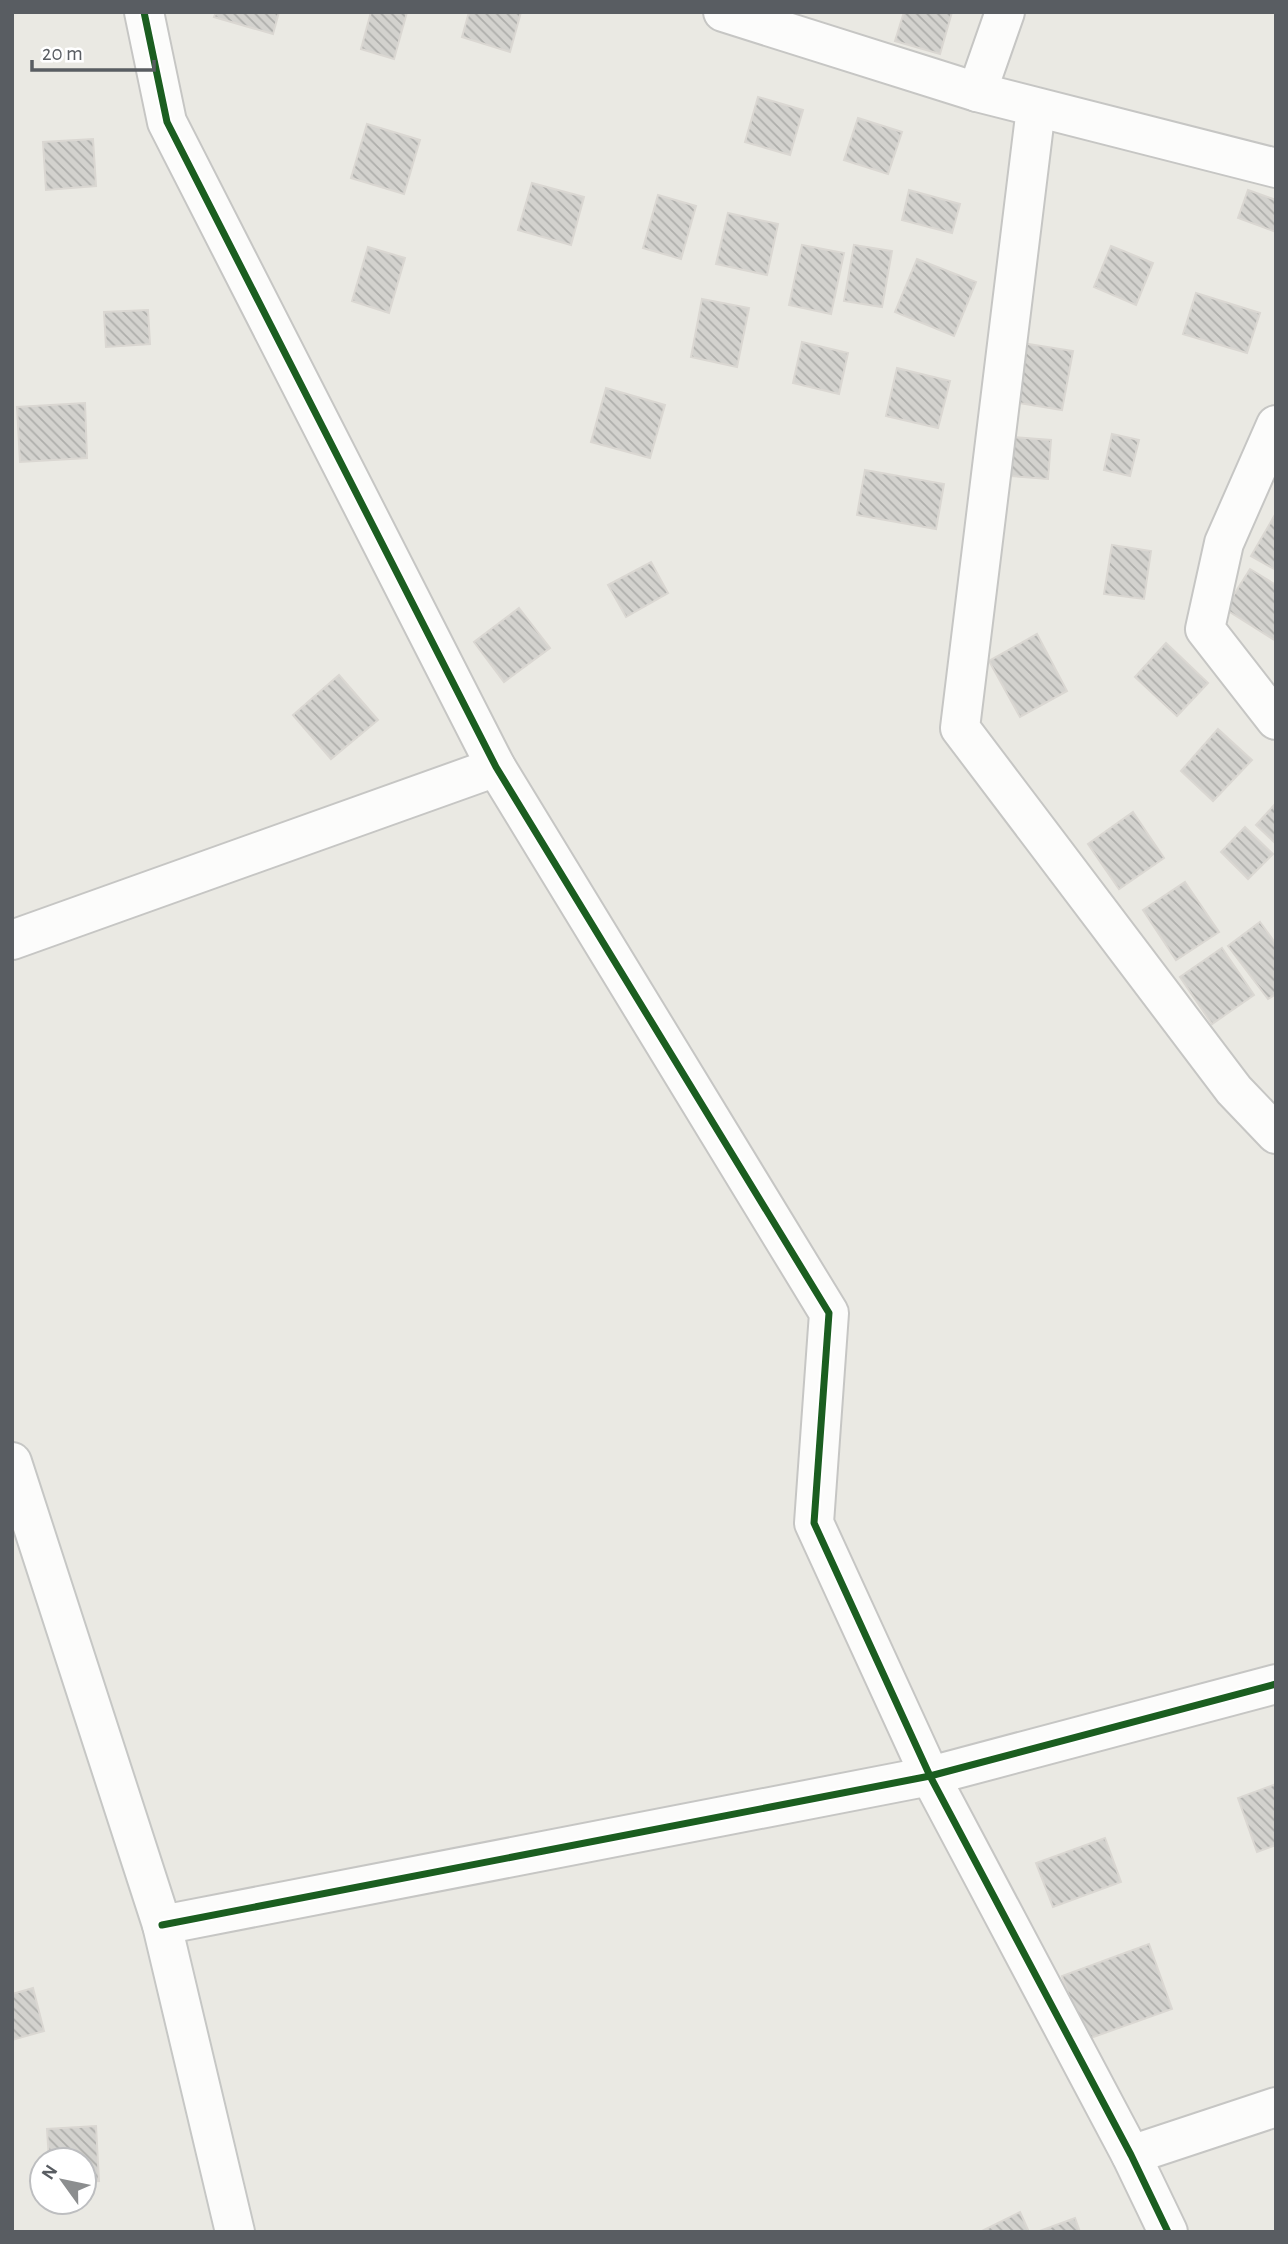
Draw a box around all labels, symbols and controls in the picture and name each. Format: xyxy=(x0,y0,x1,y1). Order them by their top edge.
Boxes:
scale bar xyxy=(32,28,154,72)
text: 20 m xyxy=(42,43,83,64)
north arrow xyxy=(28,2146,98,2216)
text: N xyxy=(38,2162,62,2183)

